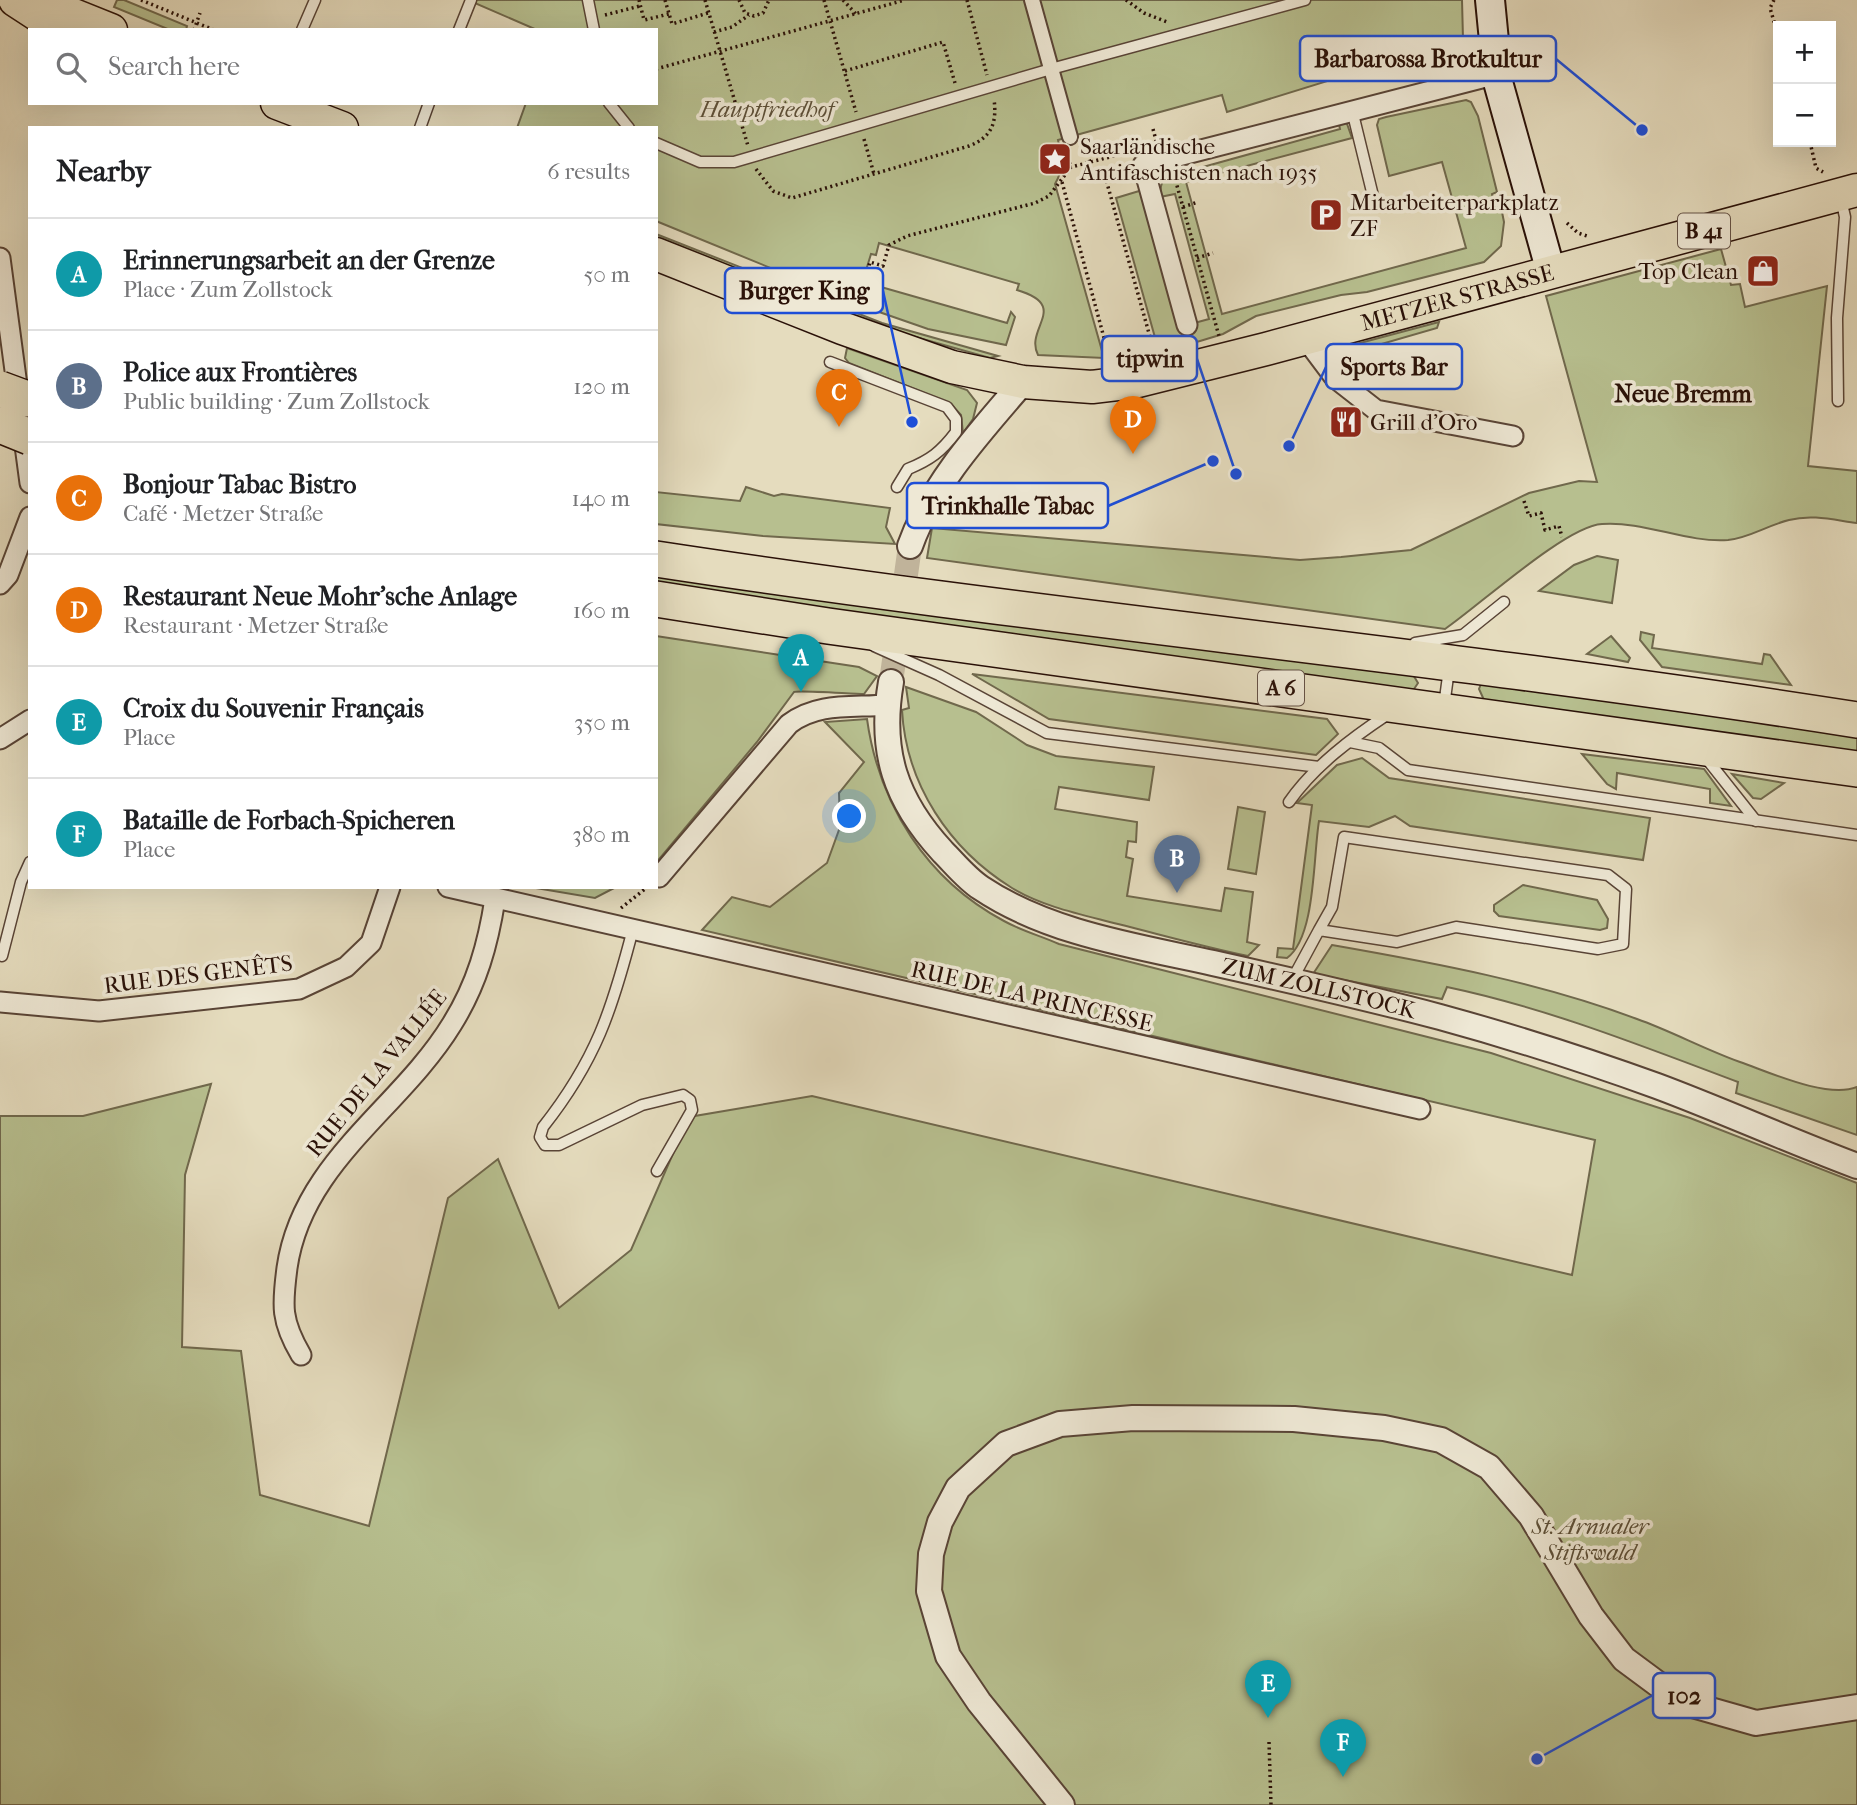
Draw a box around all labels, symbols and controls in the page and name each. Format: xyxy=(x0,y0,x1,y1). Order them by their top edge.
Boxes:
map controls xyxy=(1773,21,1836,147)
button: + xyxy=(1773,21,1836,84)
search box xyxy=(28,28,658,105)
callout: Barbarossa Brotkultur xyxy=(1300,36,1556,81)
text: Barbarossa Brotkultur xyxy=(1314,45,1543,73)
icon: search xyxy=(52,48,90,86)
text: Search here xyxy=(108,51,240,82)
button: − xyxy=(1773,84,1836,147)
park label: Hauptfriedhof xyxy=(699,96,839,123)
place label: Saarländische Antifaschisten nach 1935 xyxy=(1079,133,1318,186)
place icon: Saarländische Antifaschisten nach 1935 xyxy=(1036,140,1074,178)
text: Nearby xyxy=(56,154,151,189)
text: 6 results xyxy=(547,158,630,185)
place label: Mitarbeiterparkplatz ZF xyxy=(1350,189,1559,242)
parking icon: Mitarbeiterparkplatz ZF xyxy=(1307,196,1345,234)
road number: B 41 xyxy=(1678,214,1730,248)
text: Erinnerungsarbeit an der Grenze xyxy=(123,245,495,276)
shop icon: Top Clean xyxy=(1744,252,1782,290)
place label: Top Clean xyxy=(1639,258,1739,285)
street label: METZER STRASSE xyxy=(1358,259,1557,337)
text: A xyxy=(72,261,86,288)
text: 50 m xyxy=(583,261,630,288)
callout: Burger King xyxy=(725,268,883,313)
text: Place · Zum Zollstock xyxy=(123,276,333,303)
text: Burger King xyxy=(739,277,871,305)
callout: tipwin xyxy=(1102,336,1197,381)
callout: Sports Bar xyxy=(1326,344,1462,389)
text: tipwin xyxy=(1115,345,1185,373)
text: Sports Bar xyxy=(1340,353,1448,381)
text: Police aux Frontières xyxy=(123,357,357,388)
pin: C xyxy=(816,369,862,427)
text: B xyxy=(72,373,86,400)
text: 120 m xyxy=(573,373,630,400)
district label: Neue Bremm xyxy=(1614,380,1753,408)
text: Public building · Zum Zollstock xyxy=(123,388,430,415)
pin: D xyxy=(1110,396,1156,454)
restaurant icon: Grill d'Oro xyxy=(1327,403,1365,441)
place label: Grill d'Oro xyxy=(1370,409,1478,436)
text: Bonjour Tabac Bistro xyxy=(123,469,356,500)
callout: Trinkhalle Tabac xyxy=(907,483,1108,528)
text: C xyxy=(71,485,87,512)
text: 140 m xyxy=(571,485,630,512)
text: Trinkhalle Tabac xyxy=(921,492,1095,520)
text: Café · Metzer Straße xyxy=(123,500,323,527)
text: Restaurant Neue Mohr'sche Anlage xyxy=(123,581,517,612)
text: D xyxy=(70,597,88,624)
text: 160 m xyxy=(573,597,630,624)
text: Restaurant · Metzer Straße xyxy=(123,612,388,639)
pin: A xyxy=(778,634,824,692)
road number: A 6 xyxy=(1258,670,1304,706)
text: Croix du Souvenir Français xyxy=(123,693,424,724)
text: E xyxy=(72,709,86,736)
text: 350 m xyxy=(574,709,630,736)
text: Place xyxy=(123,724,175,751)
your location xyxy=(832,799,866,833)
text: Bataille de Forbach-Spicheren xyxy=(123,805,455,836)
text: F xyxy=(73,821,85,848)
text: 380 m xyxy=(572,821,630,848)
pin: B xyxy=(1154,835,1200,893)
text: Place xyxy=(123,836,175,863)
street label: RUE DES GENÊTS xyxy=(102,950,294,999)
street label: ZUM ZOLLSTOCK xyxy=(1219,952,1420,1024)
street label: RUE DE LA PRINCESSE xyxy=(908,956,1155,1037)
street label: RUE DE LA VALLÉE xyxy=(301,984,452,1162)
park label: St. Arnualer Stiftswald xyxy=(1531,1513,1650,1566)
pin: E xyxy=(1245,1660,1291,1718)
callout: 102 xyxy=(1653,1673,1715,1718)
text: 102 xyxy=(1667,1682,1701,1710)
pin: F xyxy=(1320,1719,1366,1777)

